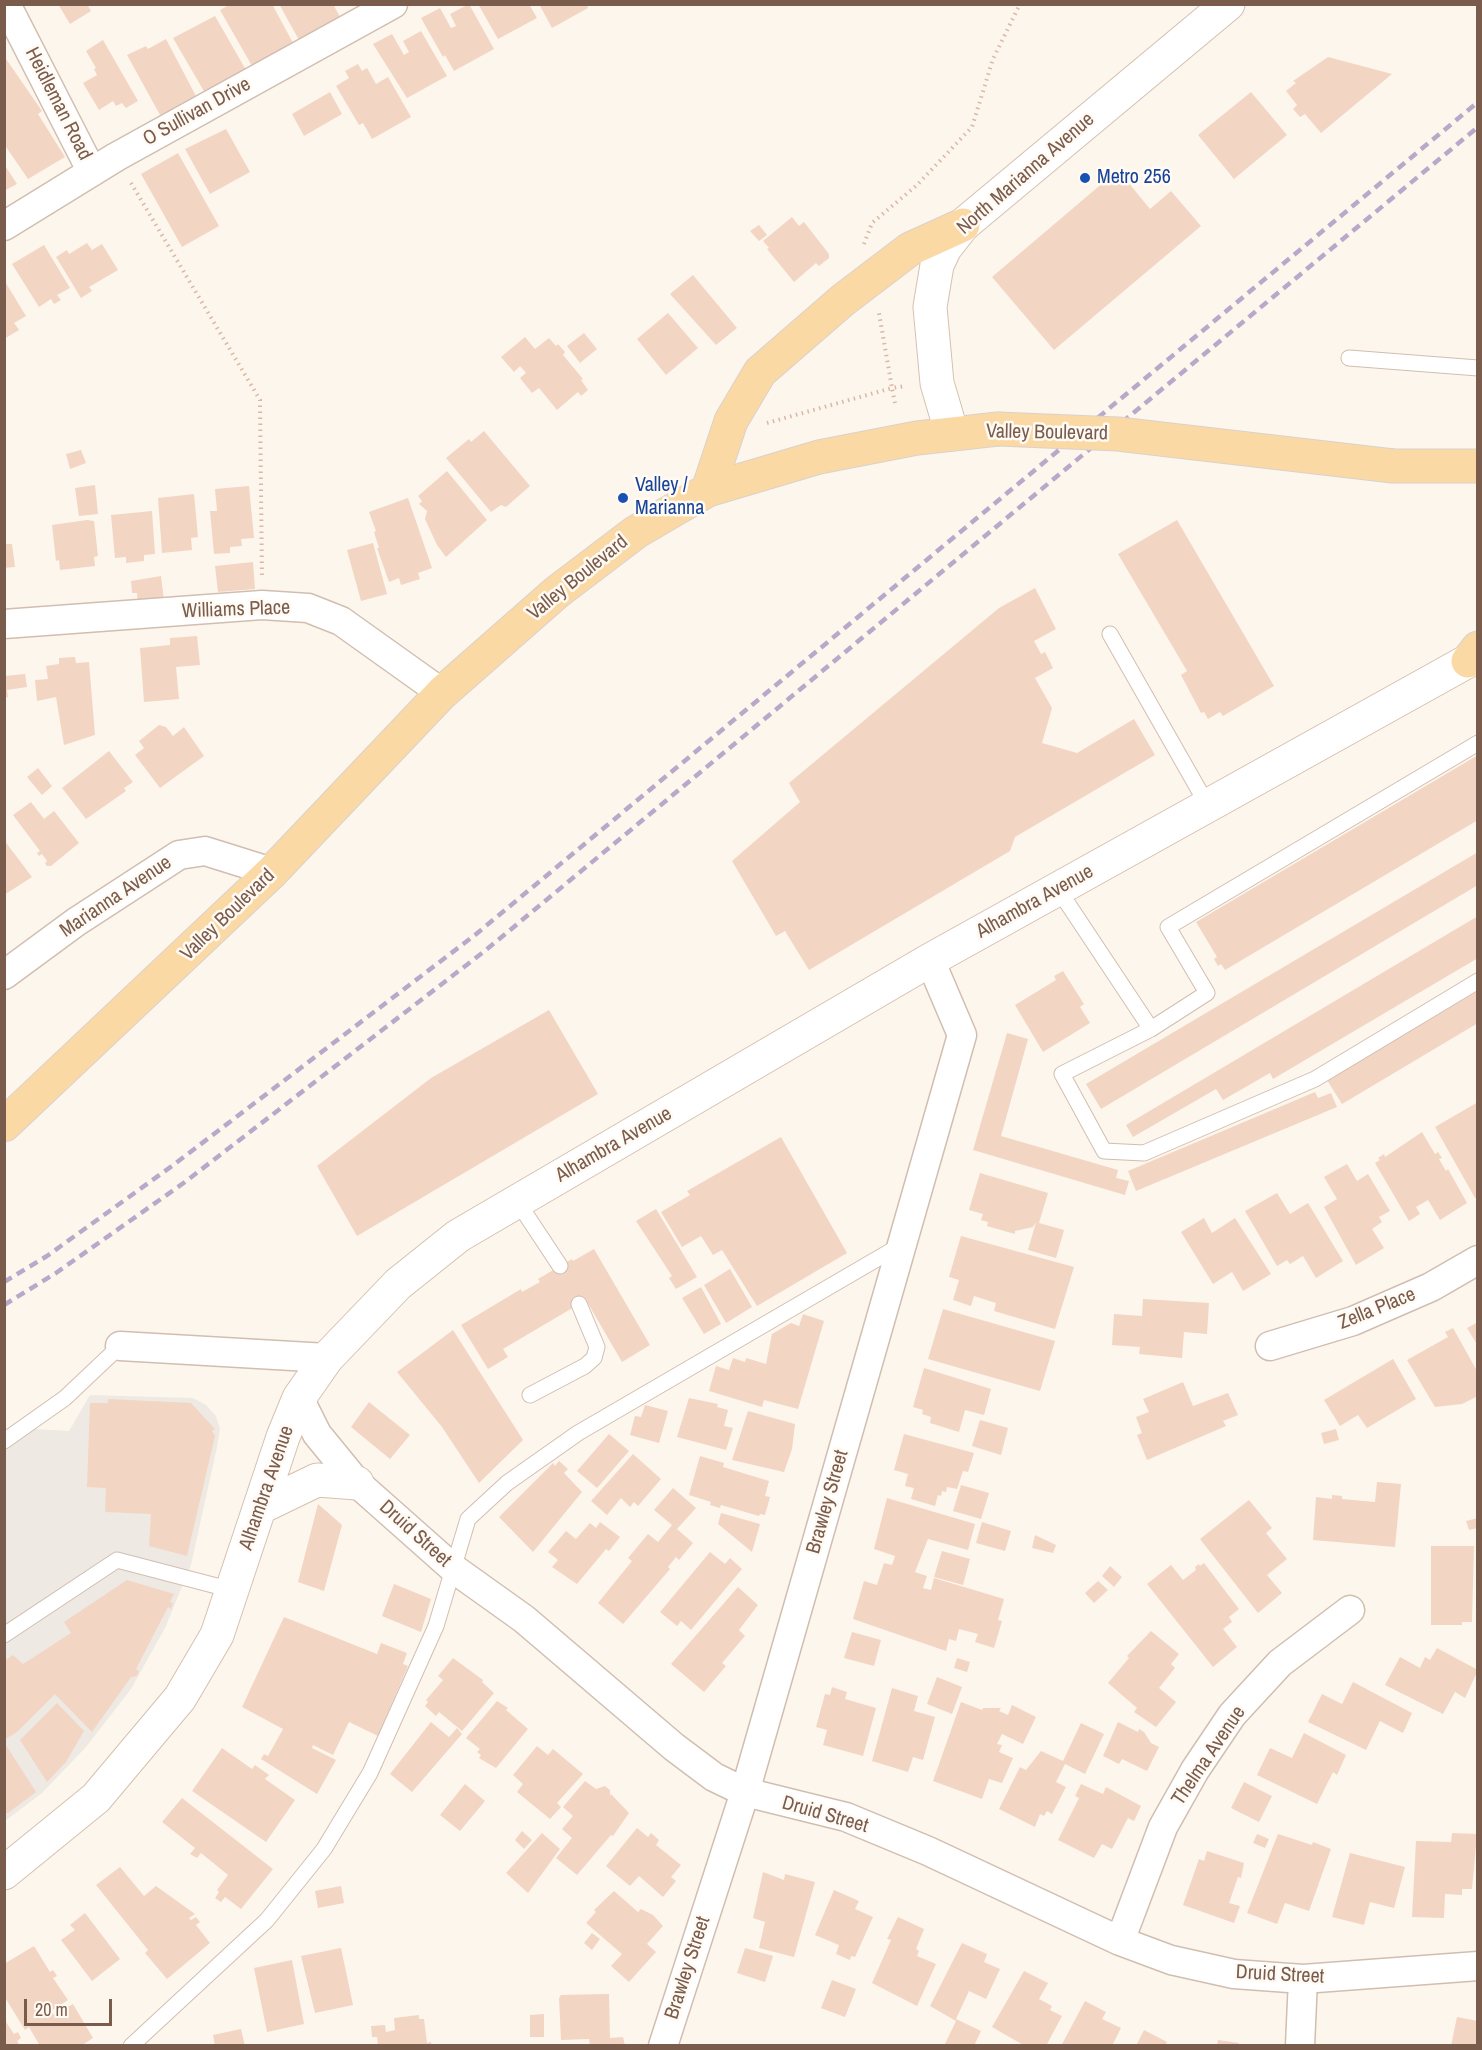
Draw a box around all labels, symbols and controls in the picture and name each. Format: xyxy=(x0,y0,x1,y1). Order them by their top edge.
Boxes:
street label: Heidleman Road xyxy=(19,44,97,164)
street label: O Sullivan Drive xyxy=(139,73,255,151)
street label: North Marianna Avenue xyxy=(953,108,1099,240)
place label: Metro 256 xyxy=(1097,166,1171,190)
marker: Metro 256 xyxy=(1078,171,1092,185)
street label: Valley Boulevard xyxy=(986,420,1108,446)
place label: Valley / Marianna xyxy=(635,474,704,521)
marker: Valley / Marianna xyxy=(616,491,630,505)
street label: Valley Boulevard xyxy=(523,530,633,626)
street label: Williams Place xyxy=(181,596,291,624)
street label: Marianna Avenue xyxy=(56,851,176,943)
street label: Alhambra Avenue xyxy=(972,860,1098,944)
street label: Valley Boulevard xyxy=(176,864,280,966)
street label: Alhambra Avenue xyxy=(552,1102,676,1188)
street label: Zella Place xyxy=(1335,1283,1419,1335)
street label: Alhambra Avenue xyxy=(234,1423,300,1553)
street label: Brawley Street xyxy=(802,1447,854,1557)
street label: Druid Street xyxy=(374,1496,456,1572)
street label: Thelma Avenue xyxy=(1167,1702,1251,1810)
street label: Druid Street xyxy=(779,1791,871,1839)
street label: Brawley Street xyxy=(660,1914,716,2022)
street label: Druid Street xyxy=(1235,1961,1325,1989)
scale bar xyxy=(27,1987,116,2025)
text: 20 m xyxy=(35,1997,68,2022)

